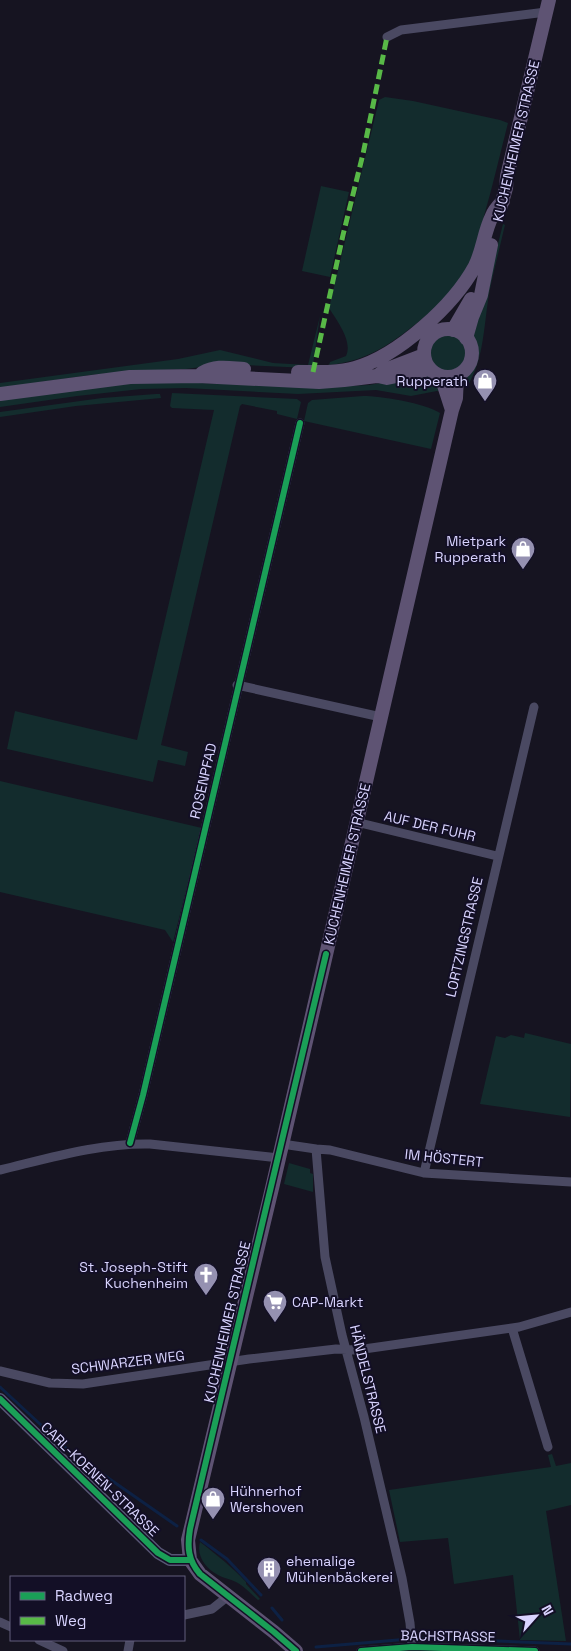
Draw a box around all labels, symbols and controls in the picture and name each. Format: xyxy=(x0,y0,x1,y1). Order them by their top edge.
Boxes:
street label: KUCHENHEIMER STRASSE xyxy=(489,58,543,223)
shop icon: Rupperath xyxy=(472,368,498,402)
place label: Rupperath xyxy=(397,372,468,390)
place label: Mietpark Rupperath xyxy=(435,532,506,566)
shop icon: Mietpark Rupperath xyxy=(510,536,536,570)
street label: ROSENPFAD xyxy=(186,741,220,821)
street label: KUCHENHEIMER STRASSE xyxy=(320,781,374,946)
street label: AUF DER FUHR xyxy=(382,807,478,845)
street label: LORTZINGSTRASSE xyxy=(441,875,487,999)
street label: IM HÖSTERT xyxy=(404,1145,484,1171)
street label: KUCHENHEIMER STRASSE xyxy=(200,1239,254,1404)
place label: St. Joseph-Stift Kuchenheim xyxy=(79,1258,188,1292)
church icon: St. Joseph-Stift Kuchenheim xyxy=(193,1262,219,1296)
supermarket icon: CAP-Markt xyxy=(262,1289,288,1323)
place label: CAP-Markt xyxy=(292,1293,363,1311)
street label: HÄNDELSTRASSE xyxy=(346,1323,390,1435)
street label: SCHWARZER WEG xyxy=(70,1346,186,1378)
street label: CARL-KOENEN-STRASSE xyxy=(37,1418,163,1540)
place label: Hühnerhof Wershoven xyxy=(230,1482,304,1516)
shop icon: Hühnerhof Wershoven xyxy=(200,1486,226,1520)
place label: ehemalige Mühlenbäckerei xyxy=(286,1552,393,1586)
building icon: ehemalige Mühlenbäckerei xyxy=(256,1556,282,1590)
legend xyxy=(10,1576,185,1641)
text: Radweg xyxy=(55,1586,113,1605)
north arrow xyxy=(511,1591,561,1641)
text: N xyxy=(537,1602,558,1618)
text: Weg xyxy=(55,1611,86,1630)
street label: BACHSTRASSE xyxy=(400,1626,496,1646)

